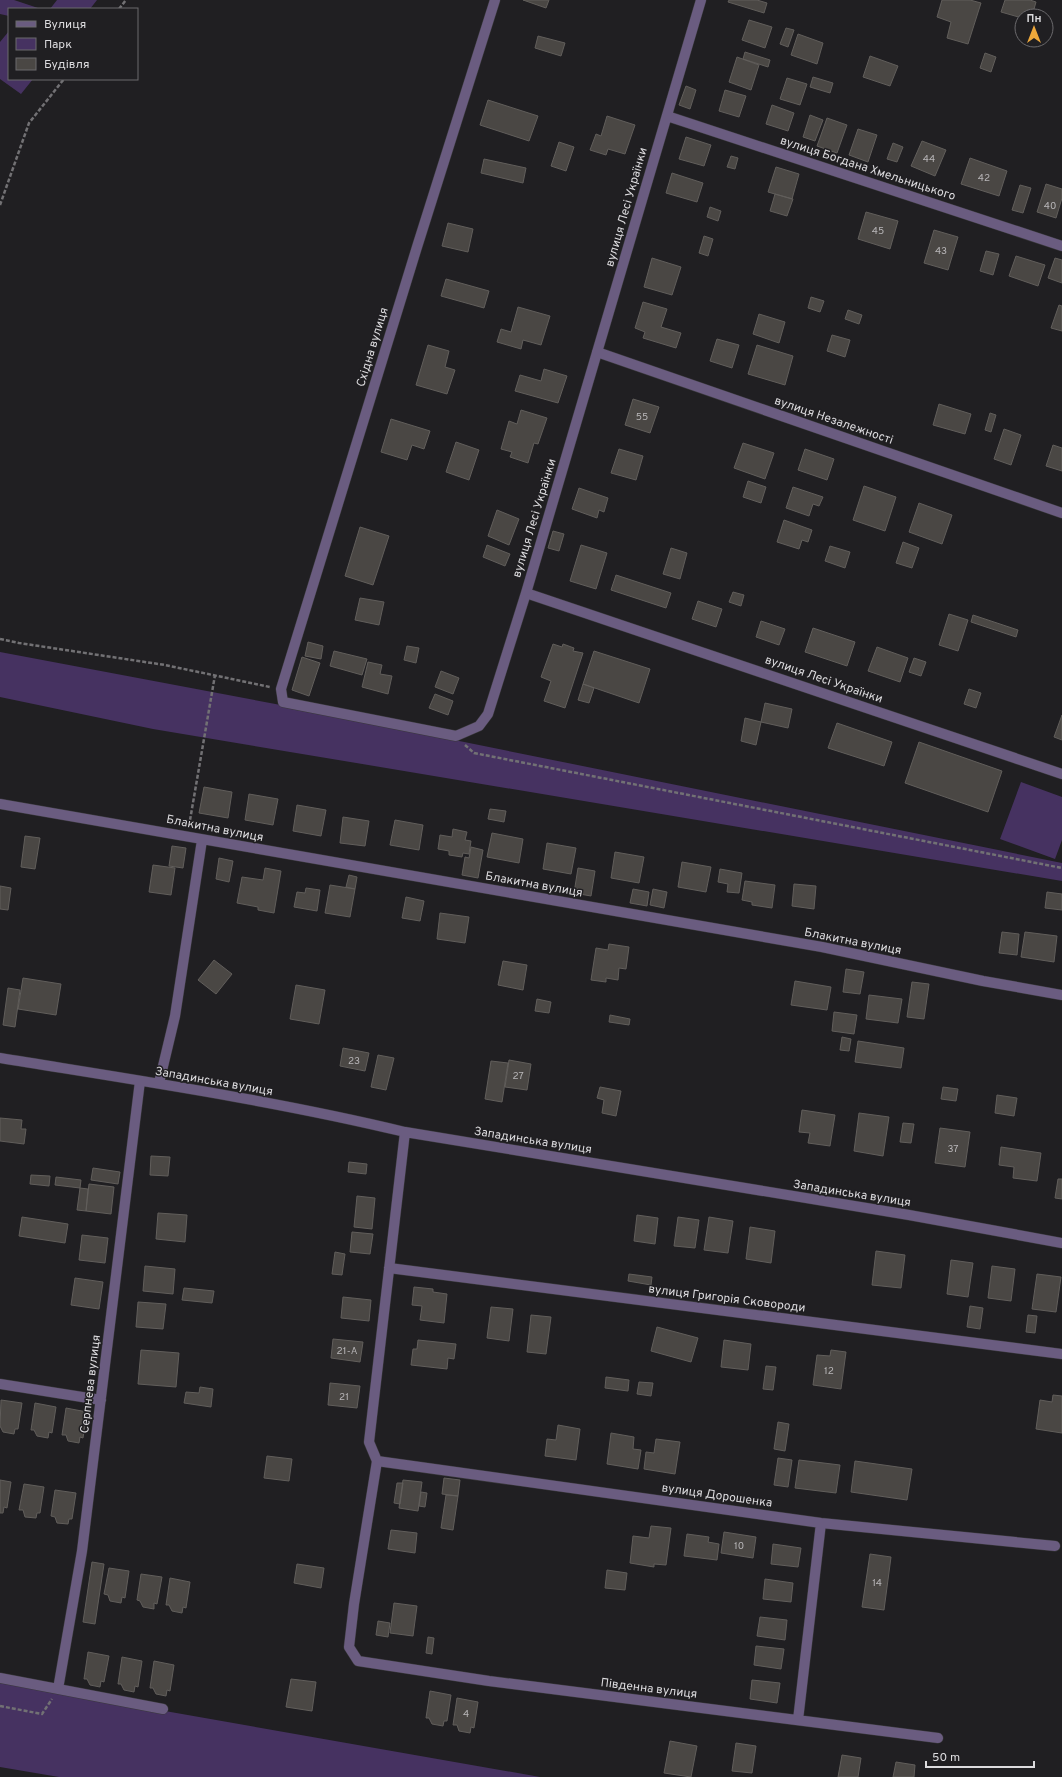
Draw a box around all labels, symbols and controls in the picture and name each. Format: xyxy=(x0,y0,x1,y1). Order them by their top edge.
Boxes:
legend xyxy=(8,8,138,80)
north arrow xyxy=(1014,8,1054,48)
text: Пн xyxy=(1027,12,1041,26)
text: Вулиця xyxy=(44,17,86,33)
text: Парк xyxy=(44,37,72,53)
text: Будівля xyxy=(44,57,90,73)
street label: вулиця Богдана Хмельницького xyxy=(778,133,958,205)
street label: вулиця Лесі Українки xyxy=(602,146,652,269)
house number: 44 xyxy=(923,153,935,166)
house number: 42 xyxy=(978,172,990,185)
house number: 40 xyxy=(1044,200,1056,213)
house number: 45 xyxy=(872,225,884,238)
house number: 43 xyxy=(935,245,947,258)
street label: Східна вулиця xyxy=(353,306,393,389)
street label: вулиця Незалежності xyxy=(772,393,895,449)
house number: 55 xyxy=(636,411,648,424)
street label: вулиця Лесі Українки xyxy=(509,457,561,580)
street label: вулиця Лесі Українки xyxy=(763,652,885,708)
street label: Блакитна вулиця xyxy=(165,812,265,846)
street label: Блакитна вулиця xyxy=(484,869,584,901)
street label: Блакитна вулиця xyxy=(803,925,903,959)
house number: 23 xyxy=(348,1055,360,1068)
street label: Западинська вулиця xyxy=(154,1064,274,1100)
house number: 27 xyxy=(512,1070,524,1083)
street label: Западинська вулиця xyxy=(473,1124,593,1158)
house number: 37 xyxy=(947,1143,959,1156)
street label: Западинська вулиця xyxy=(792,1177,912,1211)
street label: вулиця Григорія Сковороди xyxy=(647,1281,806,1317)
street label: Серпнева вулиця xyxy=(77,1334,105,1434)
house number: 21-А xyxy=(337,1345,358,1358)
house number: 12 xyxy=(824,1365,834,1378)
house number: 21 xyxy=(339,1391,349,1404)
street label: вулиця Дорошенка xyxy=(661,1480,773,1512)
house number: 10 xyxy=(734,1540,744,1553)
house number: 14 xyxy=(872,1577,882,1590)
street label: Південна вулиця xyxy=(600,1675,698,1703)
house number: 4 xyxy=(463,1708,469,1721)
scale bar xyxy=(926,1743,1034,1769)
text: 50 m xyxy=(932,1750,960,1766)

